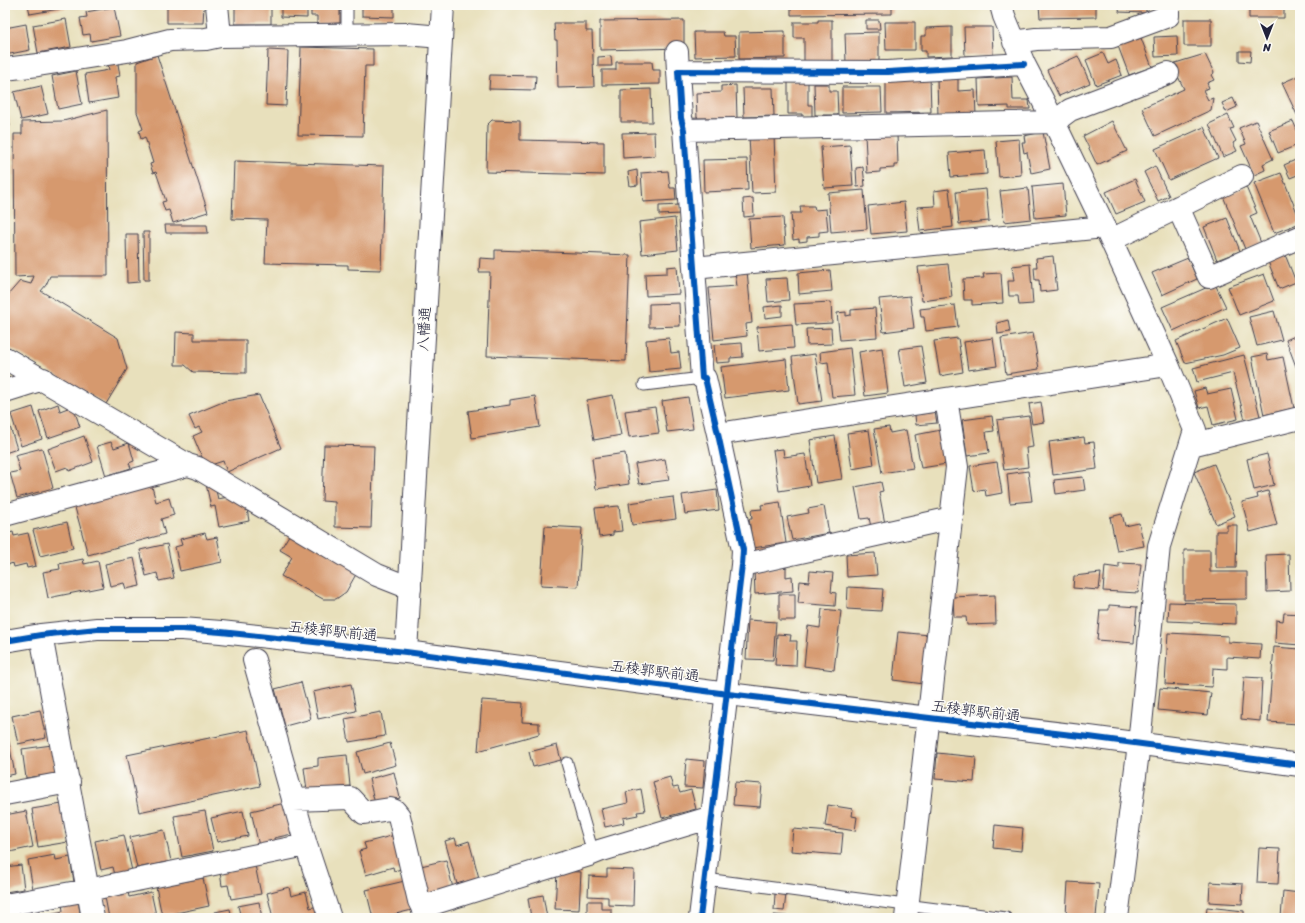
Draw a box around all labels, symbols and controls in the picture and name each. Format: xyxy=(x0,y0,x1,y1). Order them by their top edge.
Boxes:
north arrow xyxy=(1247,18,1287,58)
text: N xyxy=(1263,38,1272,57)
street label: 八幡通 xyxy=(410,306,438,352)
street label: 五稜郭駅前通 xyxy=(287,613,379,649)
street label: 五稜郭駅前通 xyxy=(609,653,701,689)
street label: 五稜郭駅前通 xyxy=(930,693,1022,729)

